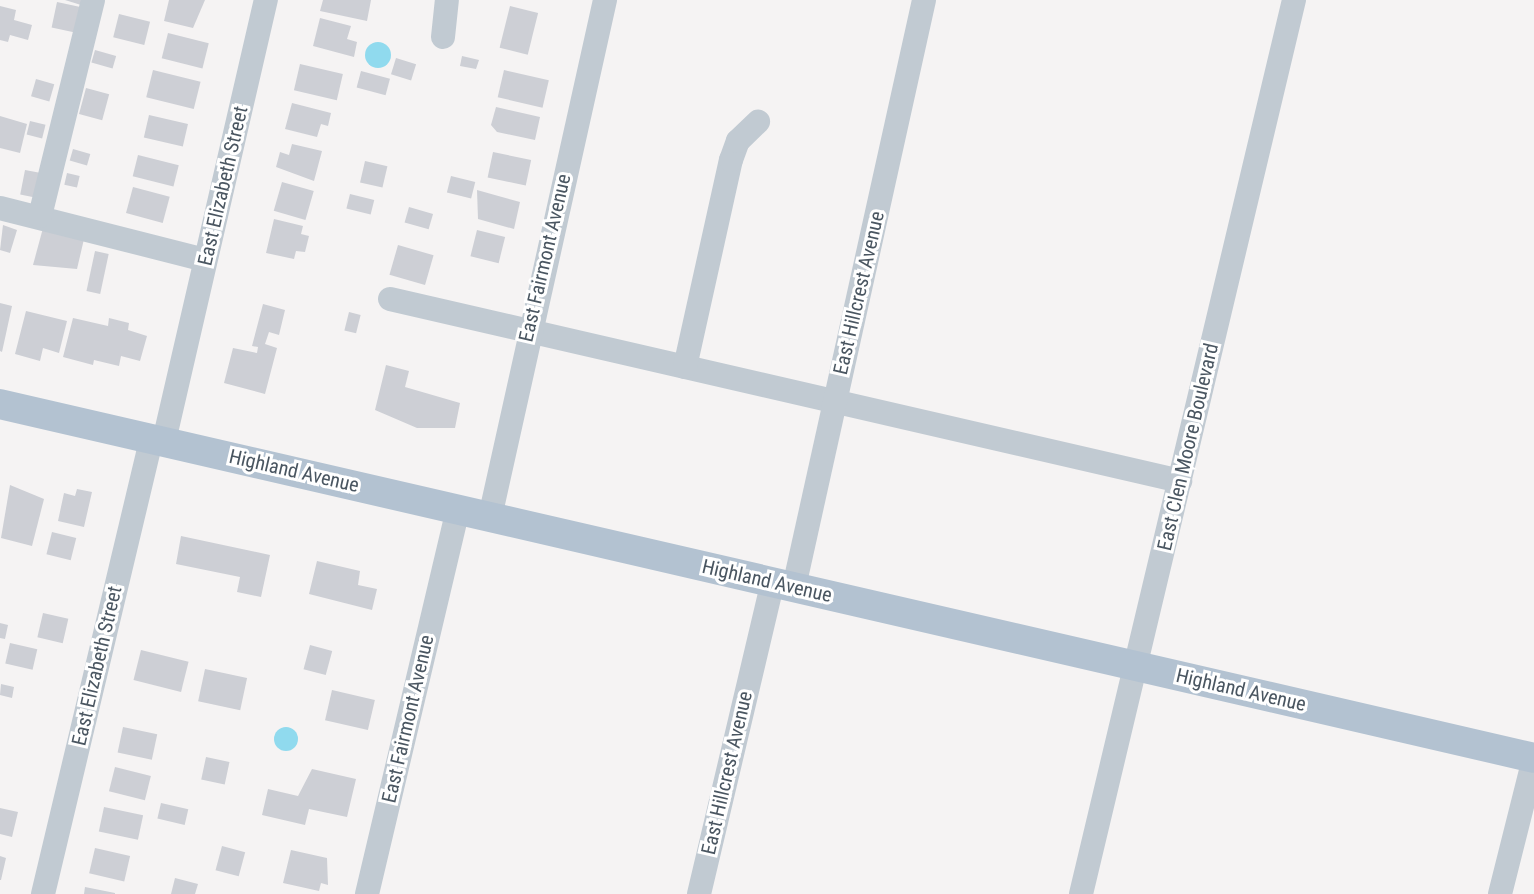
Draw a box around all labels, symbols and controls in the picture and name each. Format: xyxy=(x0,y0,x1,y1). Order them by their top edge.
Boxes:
street label: East Elizabeth Street xyxy=(193,104,253,268)
street label: East Fairmont Avenue xyxy=(514,172,576,344)
street label: East Hillcrest Avenue xyxy=(829,209,889,377)
street label: East Clen Moore Boulevard xyxy=(1152,341,1224,553)
street label: Highland Avenue xyxy=(227,444,361,498)
street label: Highland Avenue xyxy=(700,554,834,608)
street label: East Elizabeth Street xyxy=(67,584,127,748)
street label: East Fairmont Avenue xyxy=(377,633,439,805)
street label: Highland Avenue xyxy=(1174,663,1308,717)
street label: East Hillcrest Avenue xyxy=(697,689,757,857)

